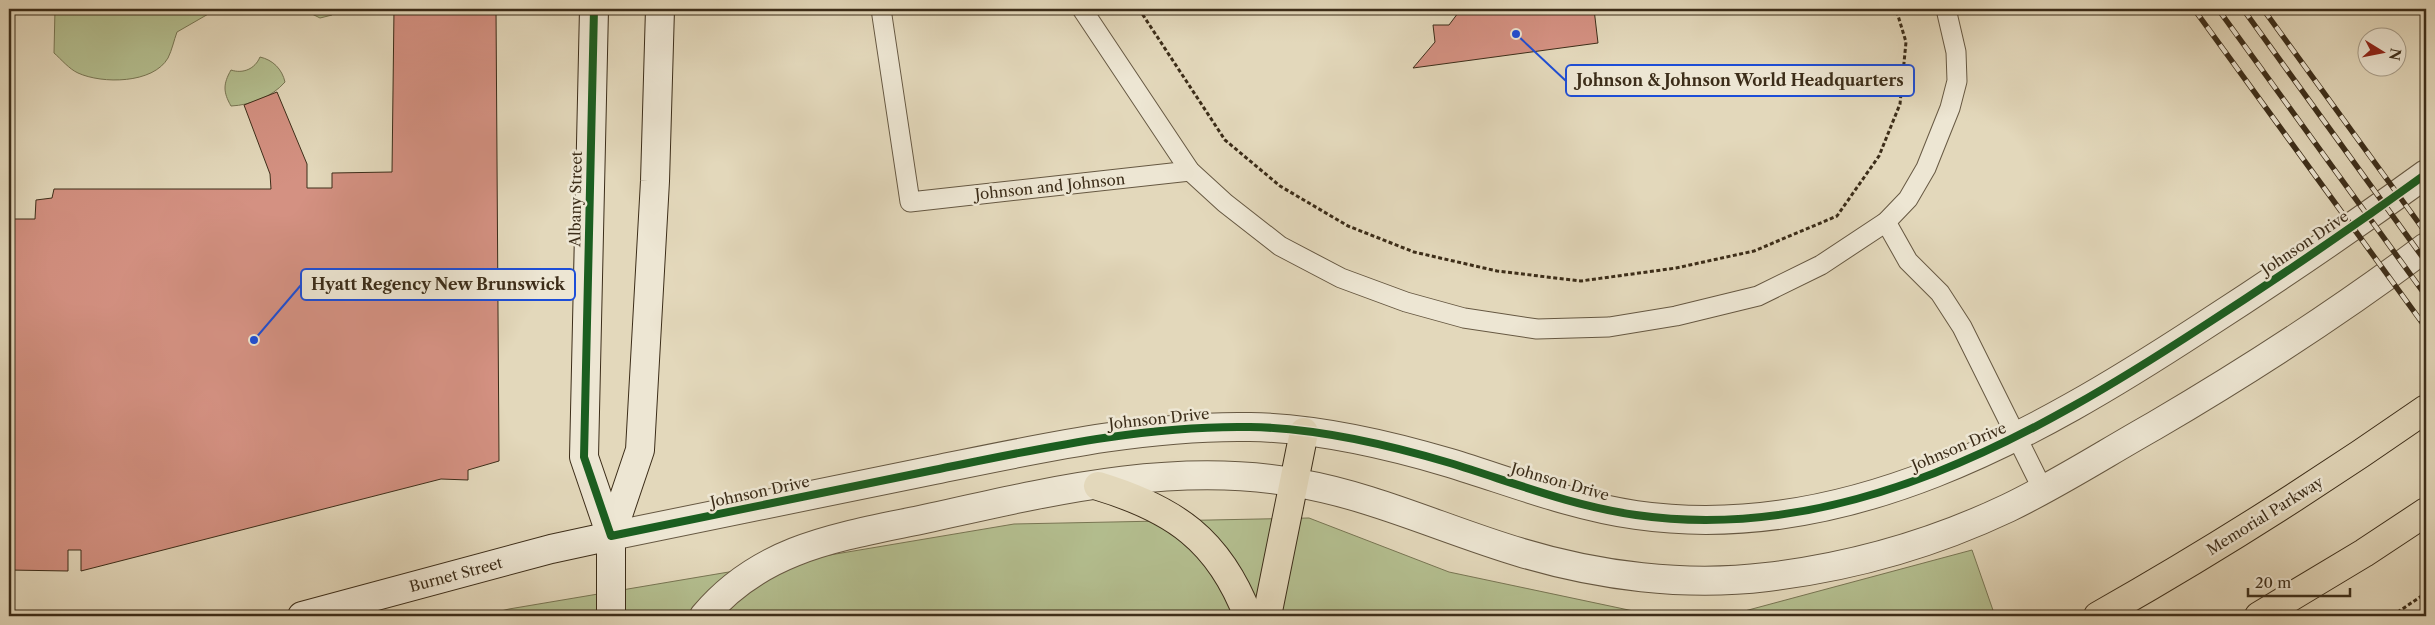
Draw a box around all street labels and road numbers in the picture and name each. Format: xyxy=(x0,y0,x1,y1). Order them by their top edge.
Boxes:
street label: Albany Street xyxy=(565,150,586,248)
street label: Johnson and Johnson xyxy=(972,169,1127,204)
street label: Johnson Drive xyxy=(2256,206,2352,280)
street label: Johnson Drive xyxy=(1106,404,1210,433)
street label: Johnson Drive xyxy=(1907,418,2009,476)
street label: Johnson Drive xyxy=(1507,458,1611,505)
street label: Johnson Drive xyxy=(706,472,811,512)
street label: Memorial Parkway xyxy=(2203,472,2327,559)
street label: Burnet Street xyxy=(407,553,505,596)

